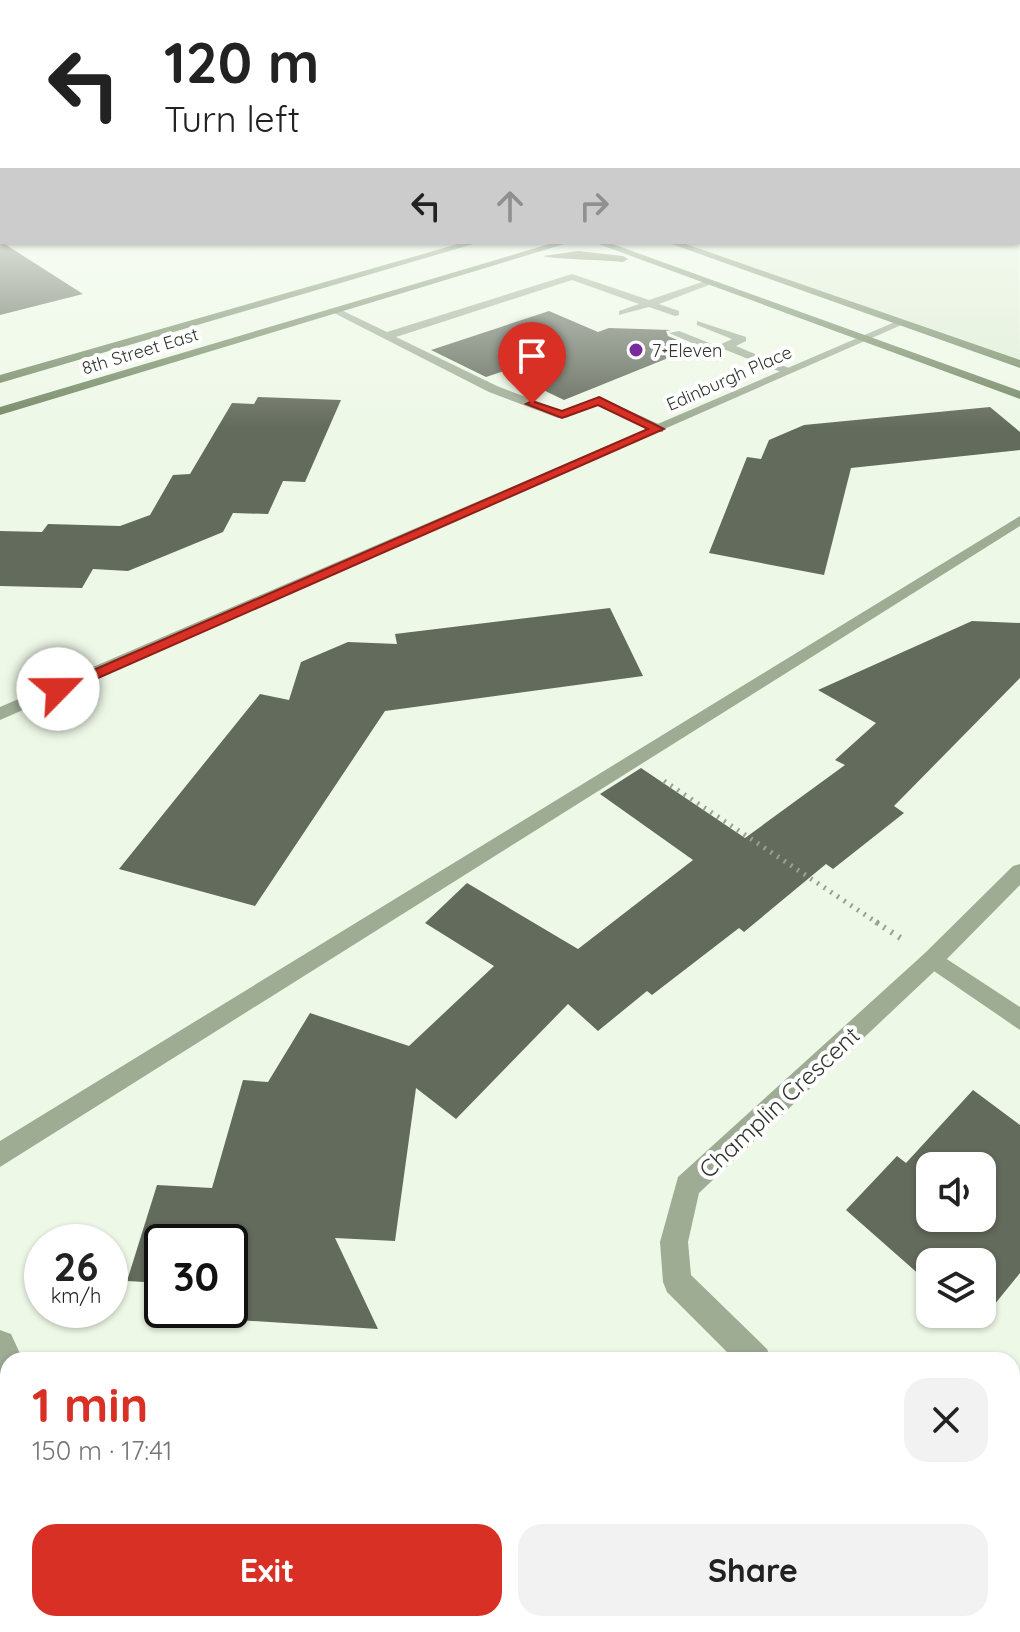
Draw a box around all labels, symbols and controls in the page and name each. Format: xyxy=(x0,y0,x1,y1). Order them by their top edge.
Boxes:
text: 120 m xyxy=(164,27,319,97)
icon: left xyxy=(32,32,136,136)
text: Turn left xyxy=(164,96,300,141)
icon: left xyxy=(404,184,448,228)
icon: ahead xyxy=(488,184,532,228)
icon: right xyxy=(572,184,616,228)
street label: 8th Street East xyxy=(79,322,201,380)
pin xyxy=(498,322,566,404)
icon: arrive xyxy=(510,334,554,378)
place label: 7-Eleven xyxy=(652,339,723,362)
street label: Edinburgh Place xyxy=(663,340,795,416)
marker: 7-Eleven xyxy=(627,341,645,359)
position arrow xyxy=(16,647,100,731)
street label: Champlin Crescent xyxy=(693,1020,865,1184)
map controls xyxy=(916,1152,996,1328)
button: sound xyxy=(916,1152,996,1232)
speed limit sign: 30 xyxy=(144,1224,248,1328)
text: 26 xyxy=(54,1241,98,1291)
button: layers xyxy=(916,1248,996,1328)
text: km/h xyxy=(51,1283,101,1308)
text: 1 min xyxy=(32,1374,148,1434)
button: close xyxy=(904,1378,988,1462)
text: 150 m · 17:41 xyxy=(32,1434,172,1467)
button: Exit xyxy=(32,1524,502,1616)
button: Share xyxy=(518,1524,988,1616)

